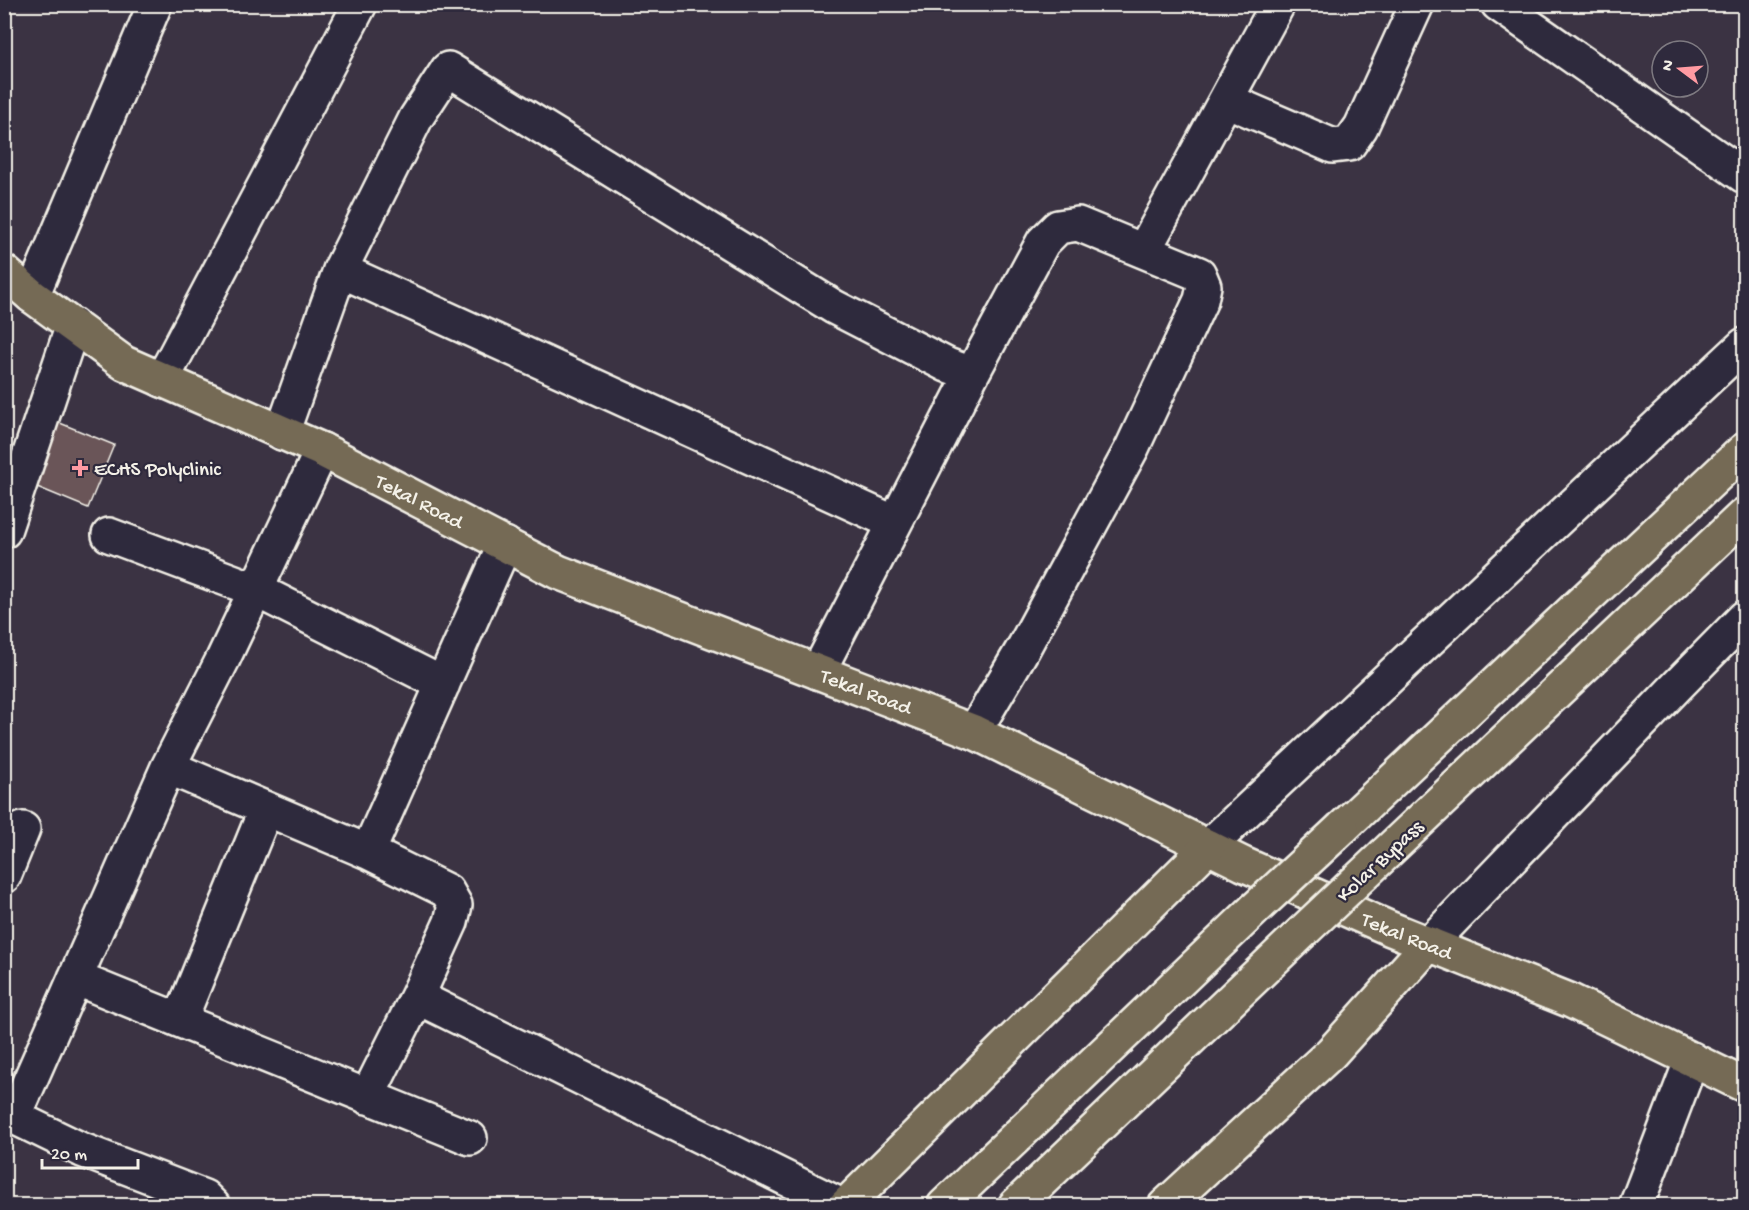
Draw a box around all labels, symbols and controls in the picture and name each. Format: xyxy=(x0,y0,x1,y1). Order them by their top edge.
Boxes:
north arrow xyxy=(1650,39,1710,99)
text: N xyxy=(1658,58,1680,73)
marker: ECHS Polyclinic xyxy=(71,459,89,477)
place label: ECHS Polyclinic xyxy=(94,459,221,484)
street label: Tekal Road xyxy=(369,470,468,537)
street label: Tekal Road xyxy=(815,665,916,723)
street label: Kolar Bypass xyxy=(1333,815,1431,909)
street label: Tekal Road xyxy=(1356,908,1456,969)
scale bar xyxy=(42,1132,138,1170)
text: 20 m xyxy=(51,1145,87,1166)

